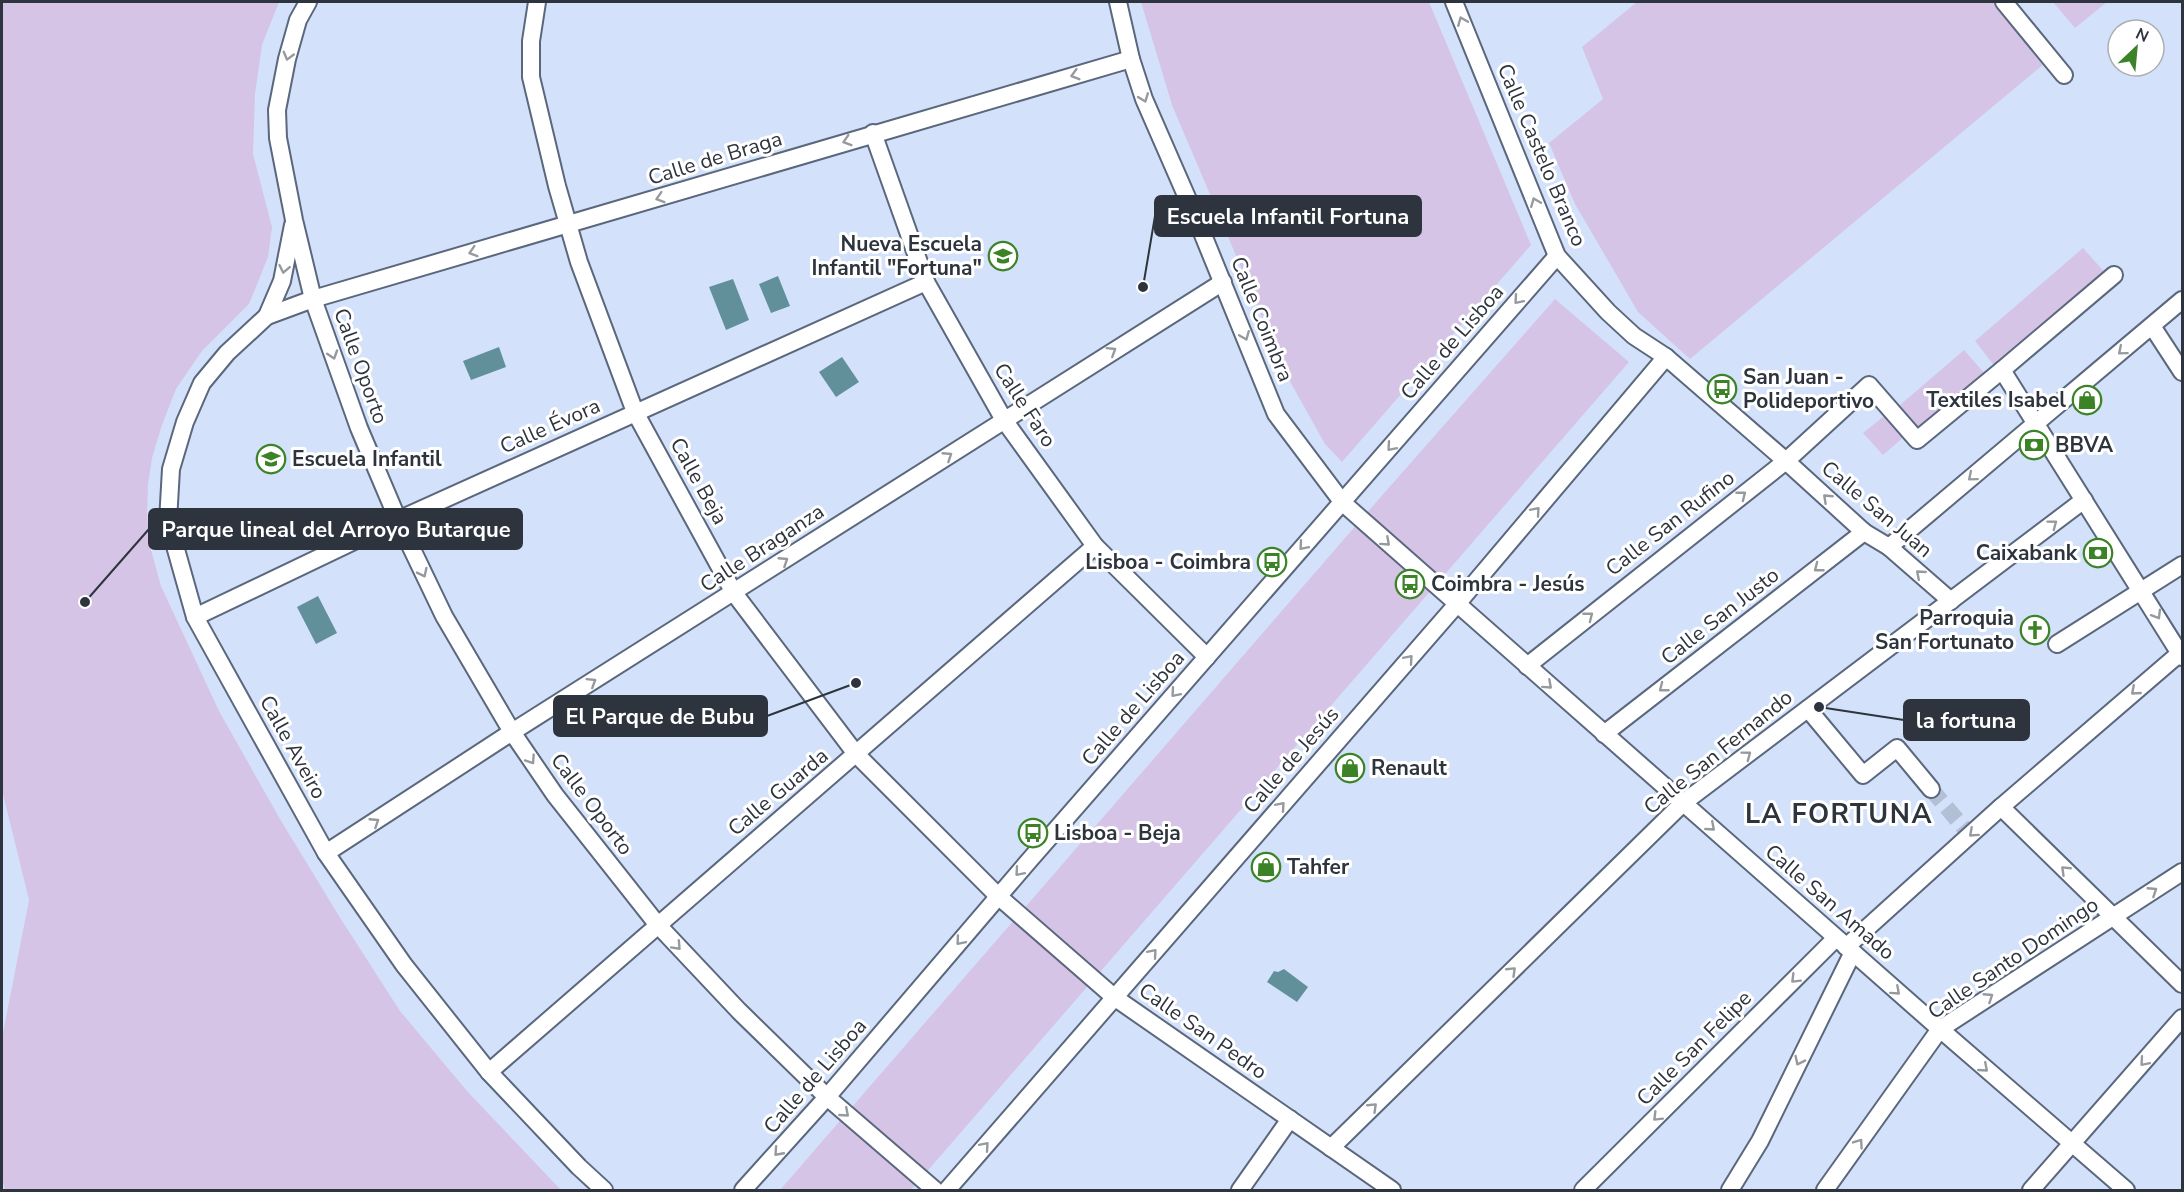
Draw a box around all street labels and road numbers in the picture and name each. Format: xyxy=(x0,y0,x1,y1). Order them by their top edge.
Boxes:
street label: Calle Castelo Branco xyxy=(1491,59,1593,251)
street label: Calle de Braga xyxy=(645,124,785,192)
street label: Calle Coimbra xyxy=(1224,252,1300,386)
street label: Calle de Lisboa xyxy=(1394,278,1510,406)
street label: Calle Oporto xyxy=(327,304,395,428)
street label: Calle Faro xyxy=(987,357,1063,453)
street label: Calle Évora xyxy=(496,392,604,460)
street label: Calle Beja xyxy=(664,433,734,529)
street label: Calle San Juan xyxy=(1816,454,1938,564)
street label: Calle San Rufino xyxy=(1600,464,1740,582)
street label: Calle Braganza xyxy=(695,497,829,599)
street label: Calle San Justo xyxy=(1655,561,1785,671)
street label: Calle de Lisboa xyxy=(1075,644,1191,772)
street label: Calle San Fernando xyxy=(1638,683,1798,821)
street label: Calle Aveiro xyxy=(253,690,333,804)
street label: Calle de Jesús xyxy=(1237,701,1345,819)
street label: Calle Guarda xyxy=(722,742,834,842)
street label: Calle Oporto xyxy=(544,747,640,861)
street label: Calle San Amado xyxy=(1759,838,1901,966)
street label: Calle Santo Domingo xyxy=(1922,890,2104,1026)
street label: Calle San Pedro xyxy=(1133,976,1273,1086)
street label: Calle San Felipe xyxy=(1630,984,1758,1112)
street label: Calle de Lisboa xyxy=(757,1012,873,1140)

